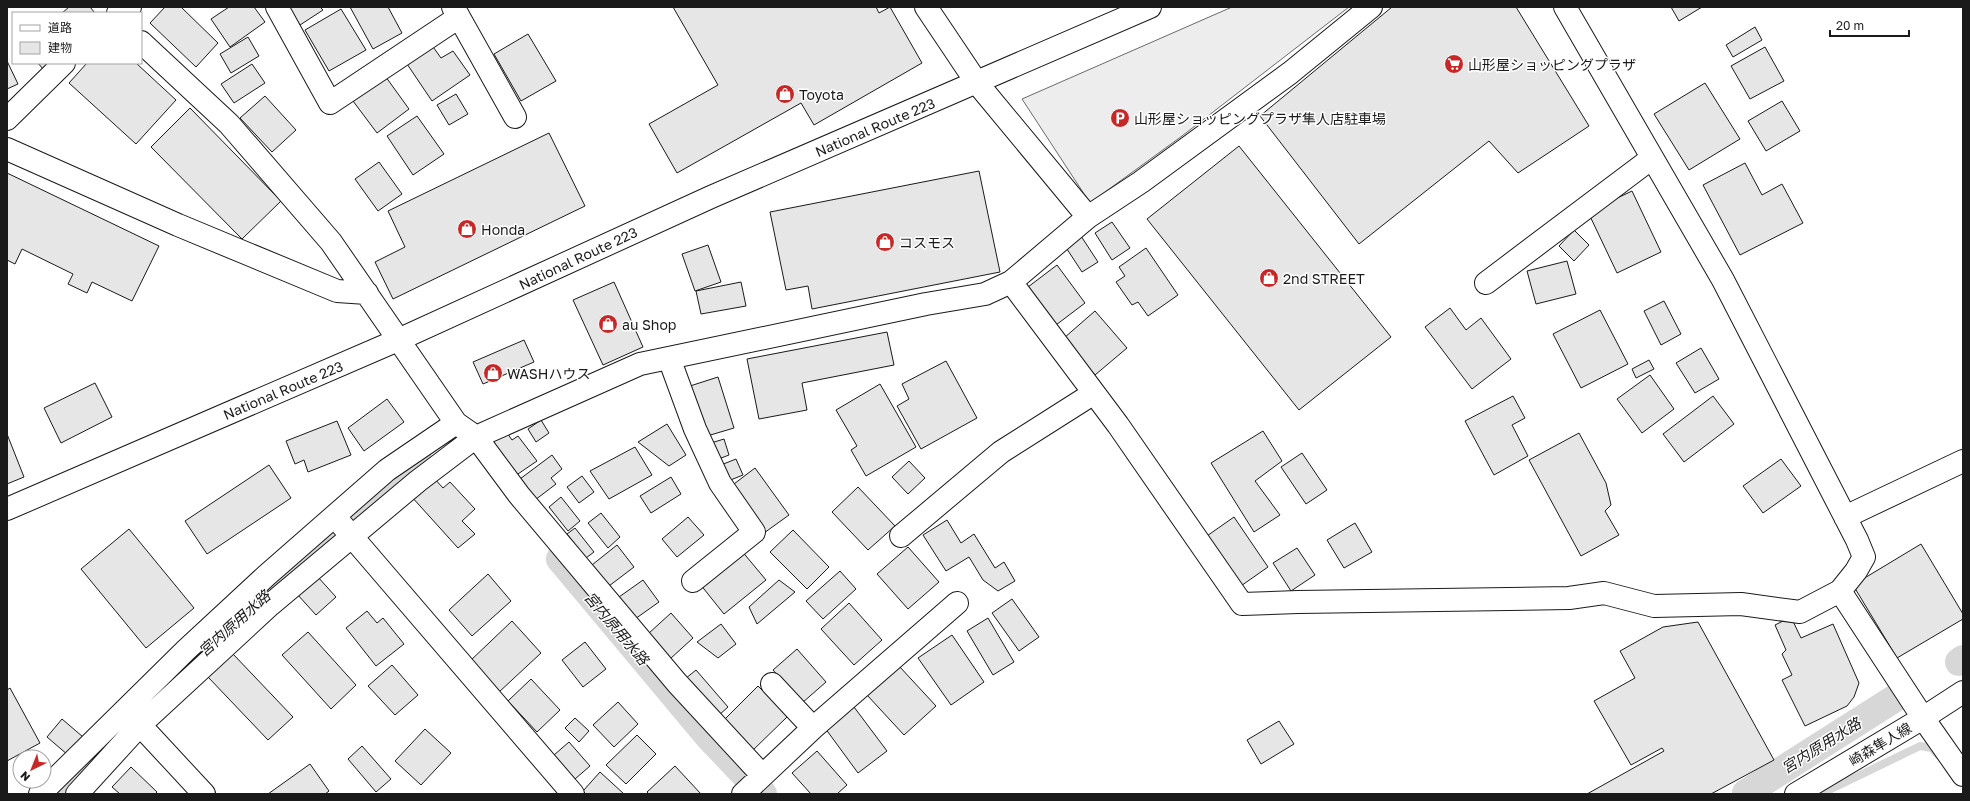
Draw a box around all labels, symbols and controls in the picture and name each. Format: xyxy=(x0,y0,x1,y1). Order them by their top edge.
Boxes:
legend xyxy=(12,12,142,64)
scale bar xyxy=(1830,12,1909,38)
text: 20 m xyxy=(1836,18,1864,33)
text: 道路 xyxy=(48,20,72,35)
text: 建物 xyxy=(48,40,72,55)
supermarket icon: 山形屋ショッピングプラザ xyxy=(1443,53,1465,75)
place label: 山形屋ショッピングプラザ xyxy=(1468,56,1636,73)
shop icon: Toyota xyxy=(774,83,796,105)
place label: Toyota xyxy=(799,86,844,103)
street label: National Route 223 xyxy=(813,94,937,160)
parking icon: 山形屋ショッピングプラザ隼人店駐車場 xyxy=(1109,107,1131,129)
place label: 山形屋ショッピングプラザ隼人店駐車場 xyxy=(1134,110,1386,127)
shop icon: Honda xyxy=(456,218,478,240)
place label: Honda xyxy=(481,221,525,238)
street label: National Route 223 xyxy=(516,223,640,293)
shop icon: コスモス xyxy=(874,231,896,253)
place label: コスモス xyxy=(899,234,955,251)
shop icon: 2nd STREET xyxy=(1258,267,1280,289)
place label: 2nd STREET xyxy=(1283,270,1365,287)
shop icon: au Shop xyxy=(597,313,619,335)
place label: au Shop xyxy=(622,316,676,333)
street label: National Route 223 xyxy=(221,357,345,423)
shop icon: WASHハウス xyxy=(482,362,504,384)
place label: WASHハウス xyxy=(507,365,590,382)
water label: 宮内原用水路 xyxy=(195,585,275,660)
water label: 宮内原用水路 xyxy=(581,588,654,670)
water label: 宮内原用水路 xyxy=(1778,712,1866,776)
street label: 崎森隼人線 xyxy=(1846,719,1914,769)
north arrow xyxy=(12,749,52,789)
text: N xyxy=(17,769,32,784)

